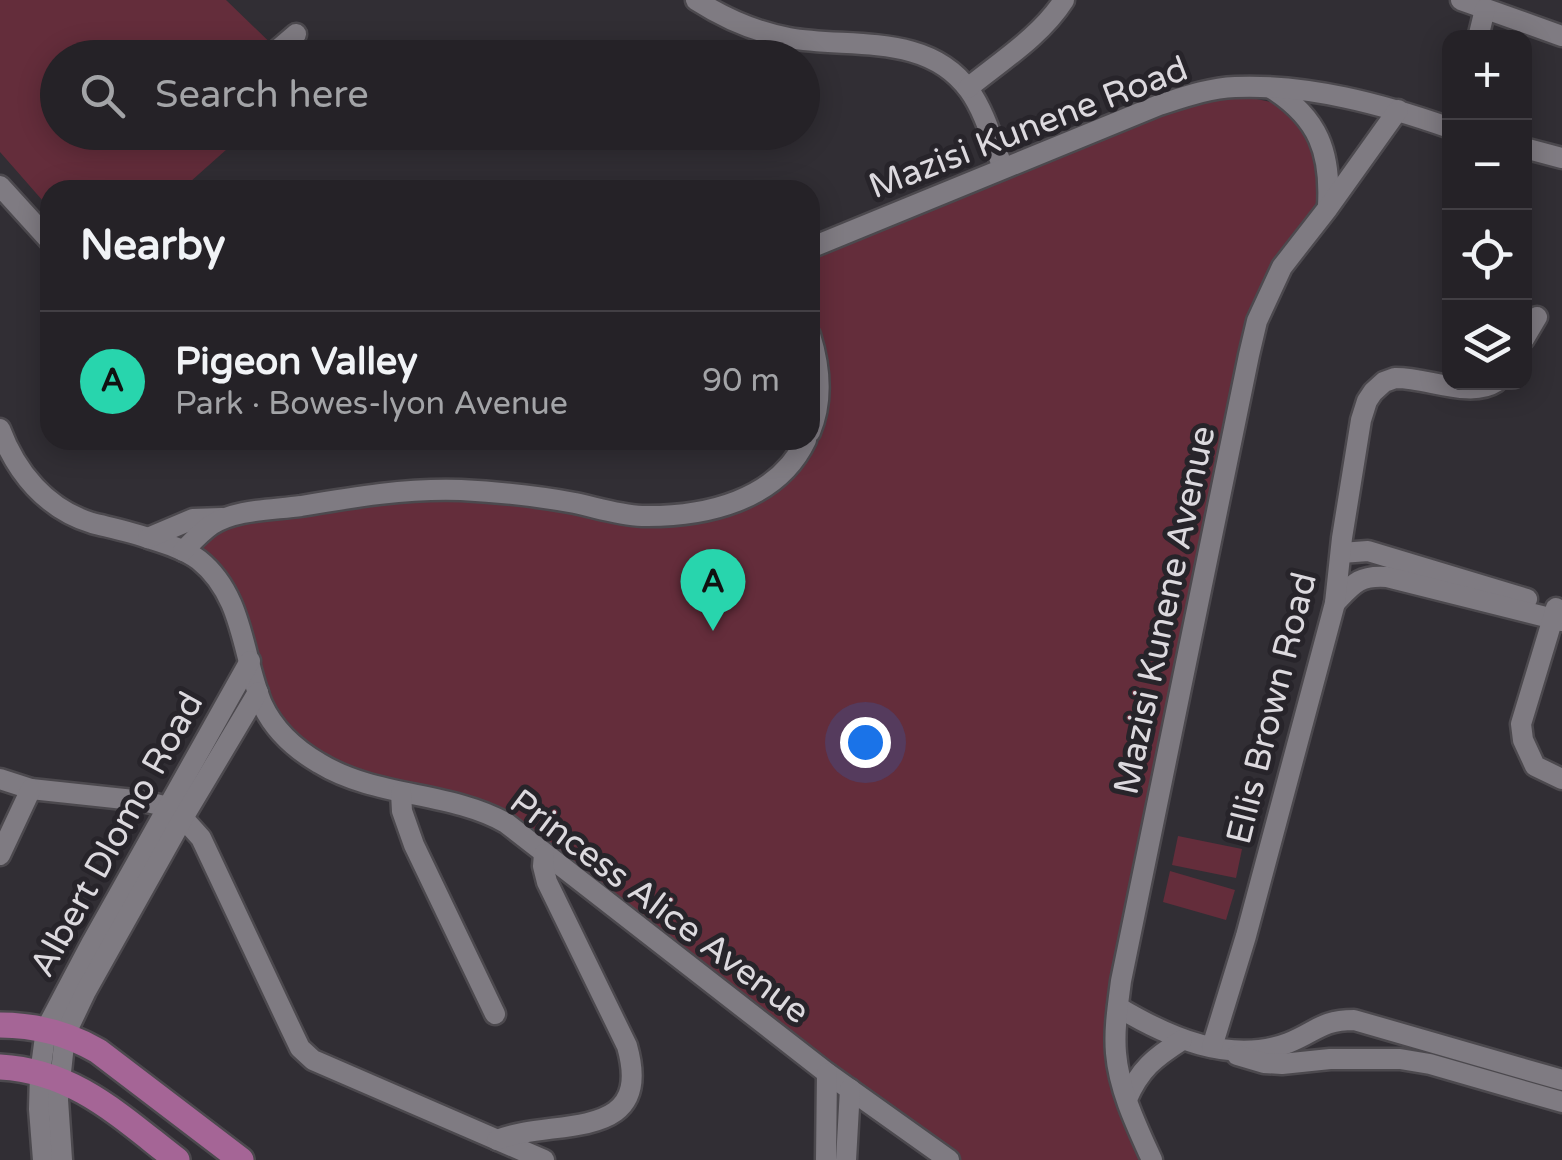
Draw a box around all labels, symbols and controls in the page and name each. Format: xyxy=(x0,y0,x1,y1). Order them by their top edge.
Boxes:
map controls xyxy=(1442,30,1532,390)
button: + xyxy=(1442,30,1532,120)
search box xyxy=(40,40,820,150)
street label: Mazisi Kunene Road xyxy=(863,48,1194,208)
icon: search xyxy=(75,68,130,123)
text: Search here xyxy=(155,72,369,118)
button: − xyxy=(1442,120,1532,210)
button: locate xyxy=(1442,210,1532,300)
text: Nearby xyxy=(80,220,225,271)
button: layers xyxy=(1442,300,1532,390)
text: Pigeon Valley xyxy=(175,339,418,385)
text: A xyxy=(101,362,124,400)
text: 90 m xyxy=(702,362,780,400)
text: Park · Bowes-lyon Avenue xyxy=(175,385,568,423)
street label: Mazisi Kunene Avenue xyxy=(1105,422,1225,798)
pin: A xyxy=(680,548,746,631)
street label: Ellis Brown Road xyxy=(1218,568,1326,848)
street label: Albert Dlomo Road xyxy=(21,685,213,984)
your location xyxy=(840,717,891,768)
street label: Princess Alice Avenue xyxy=(502,781,817,1033)

